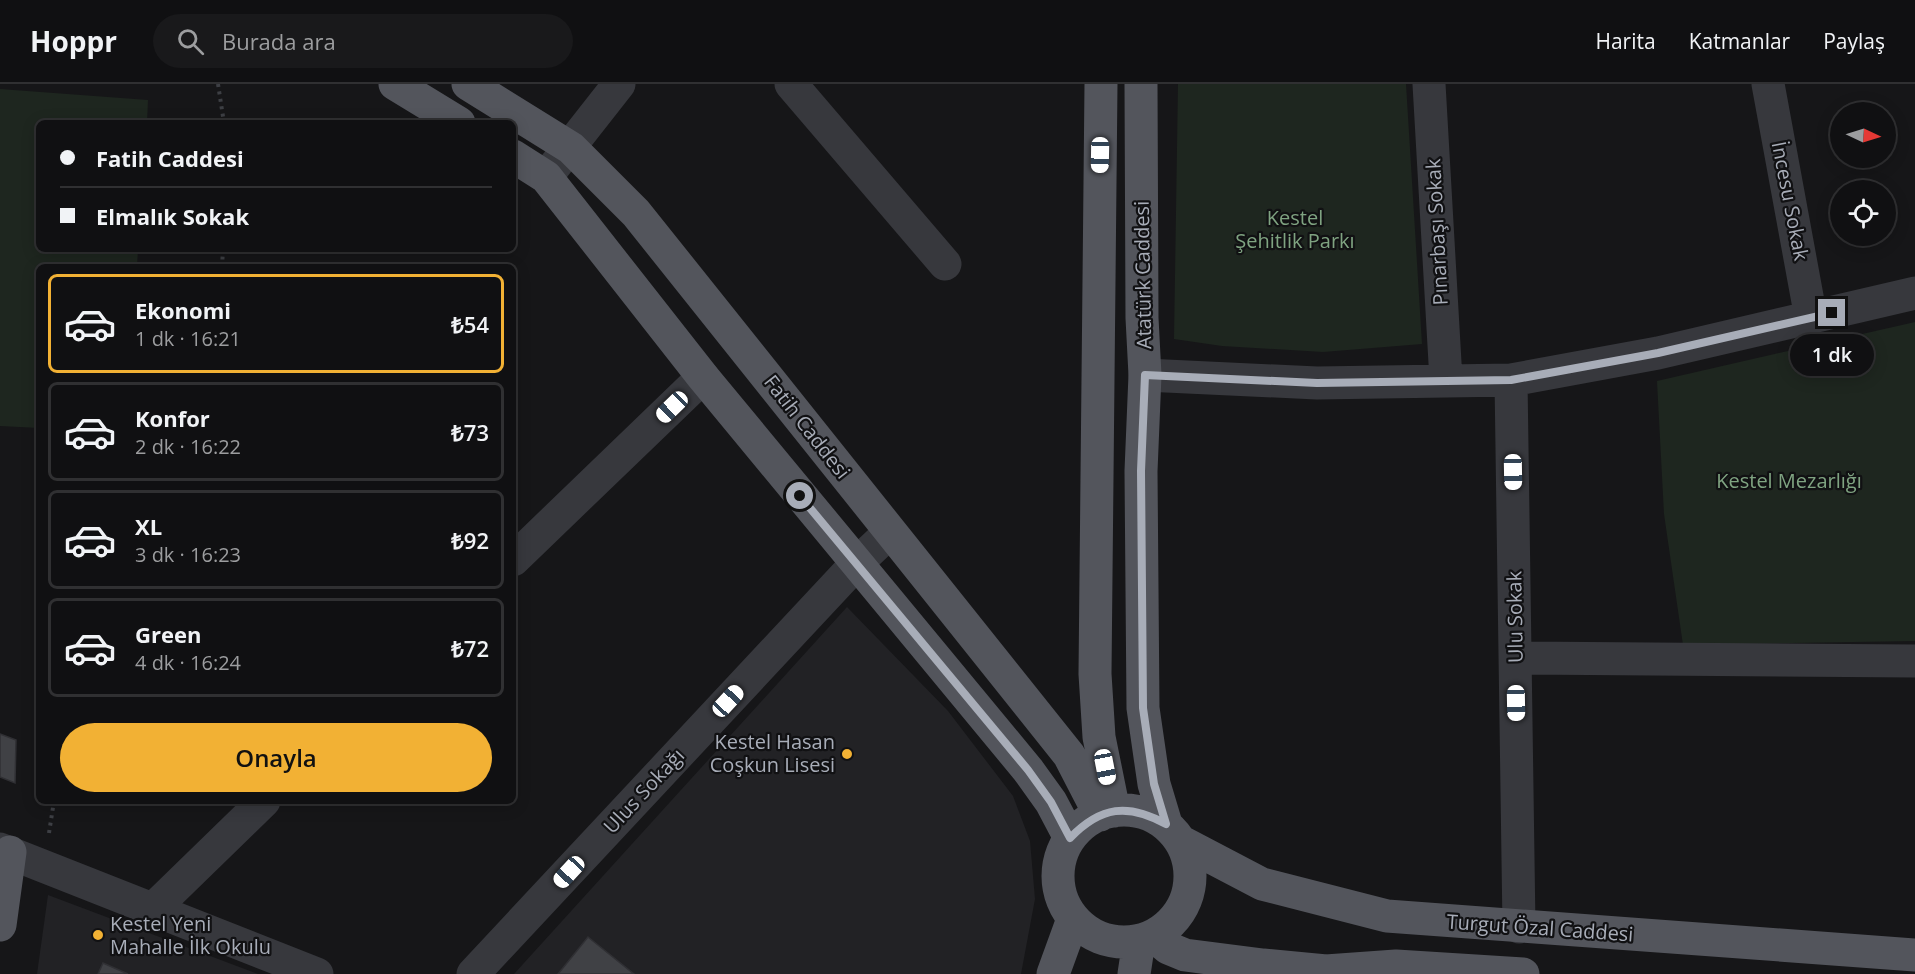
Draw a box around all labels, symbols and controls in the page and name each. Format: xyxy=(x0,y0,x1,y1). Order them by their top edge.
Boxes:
search box xyxy=(153,14,573,68)
text: Hoppr xyxy=(30,22,117,60)
icon: search xyxy=(174,25,207,58)
text: Burada ara xyxy=(222,26,336,56)
text: Harita xyxy=(1595,27,1656,55)
text: Katmanlar xyxy=(1689,27,1790,55)
text: Paylaş xyxy=(1823,27,1885,55)
north arrow xyxy=(1830,102,1896,168)
map controls xyxy=(1830,102,1896,246)
car xyxy=(1091,137,1109,173)
street label: İncesu Sokak xyxy=(1766,139,1815,263)
text: Fatih Caddesi xyxy=(96,143,244,173)
street label: Pınarbaşı Sokak xyxy=(1419,157,1454,306)
button: locate xyxy=(1830,180,1896,246)
text: Elmalık Sokak xyxy=(96,201,249,231)
street label: Atatürk Caddesi xyxy=(1128,201,1157,349)
park label: Kestel Şehitlik Parkı xyxy=(1235,204,1355,254)
text: Ekonomi xyxy=(135,295,231,325)
icon: car xyxy=(63,297,117,351)
route end xyxy=(1818,299,1845,326)
text: ₺54 xyxy=(451,309,489,339)
text: 1 dk · 16:21 xyxy=(135,325,241,352)
callout: 1 dk xyxy=(1790,334,1874,376)
text: 1 dk xyxy=(1812,341,1852,368)
street label: Fatih Caddesi xyxy=(758,369,857,484)
car xyxy=(653,388,691,426)
text: Konfor xyxy=(135,403,210,433)
icon: car xyxy=(63,405,117,459)
text: ₺73 xyxy=(451,417,489,447)
text: 2 dk · 16:22 xyxy=(135,433,241,460)
car xyxy=(1504,454,1522,490)
park label: Kestel Mezarlığı xyxy=(1716,467,1862,494)
route start xyxy=(786,482,813,509)
text: XL xyxy=(135,511,162,541)
icon: car xyxy=(63,513,117,567)
text: ₺92 xyxy=(451,525,489,555)
text: 3 dk · 16:23 xyxy=(135,541,241,568)
street label: Ulu Sokak xyxy=(1500,570,1529,663)
text: Green xyxy=(135,619,201,649)
icon: car xyxy=(63,621,117,675)
text: ₺72 xyxy=(451,633,489,663)
text: 4 dk · 16:24 xyxy=(135,649,241,676)
car xyxy=(709,682,747,720)
car xyxy=(1507,685,1525,721)
button: Onayla xyxy=(60,723,492,792)
place label: Kestel Hasan Coşkun Lisesi xyxy=(710,728,835,778)
street label: Ulus Sokağı xyxy=(597,742,690,839)
marker: Kestel Hasan Coşkun Lisesi xyxy=(840,747,854,761)
car xyxy=(1093,748,1117,786)
car xyxy=(550,853,588,891)
street label: Turgut Özal Caddesi xyxy=(1446,908,1634,947)
place label: Kestel Yeni Mahalle İlk Okulu xyxy=(110,910,271,960)
marker: Kestel Yeni Mahalle İlk Okulu xyxy=(91,928,105,942)

